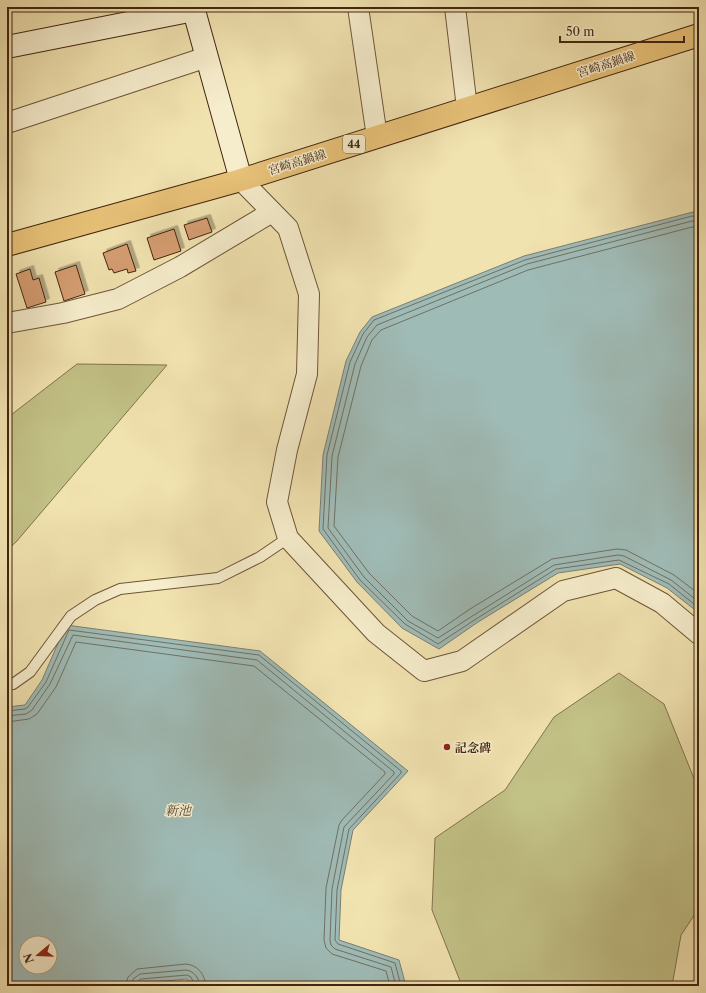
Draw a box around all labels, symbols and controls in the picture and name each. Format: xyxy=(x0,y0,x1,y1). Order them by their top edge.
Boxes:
scale bar xyxy=(560,18,684,44)
text: 50 m xyxy=(566,24,595,39)
street label: 宮崎高鍋線 xyxy=(575,48,637,80)
road number: 44 xyxy=(343,135,365,153)
street label: 宮崎高鍋線 xyxy=(266,146,328,178)
place label: 記念碑 xyxy=(455,740,491,755)
marker: 記念碑 xyxy=(442,742,452,752)
water label: 新池 xyxy=(165,802,193,818)
north arrow xyxy=(18,935,58,975)
text: N xyxy=(20,951,37,965)

